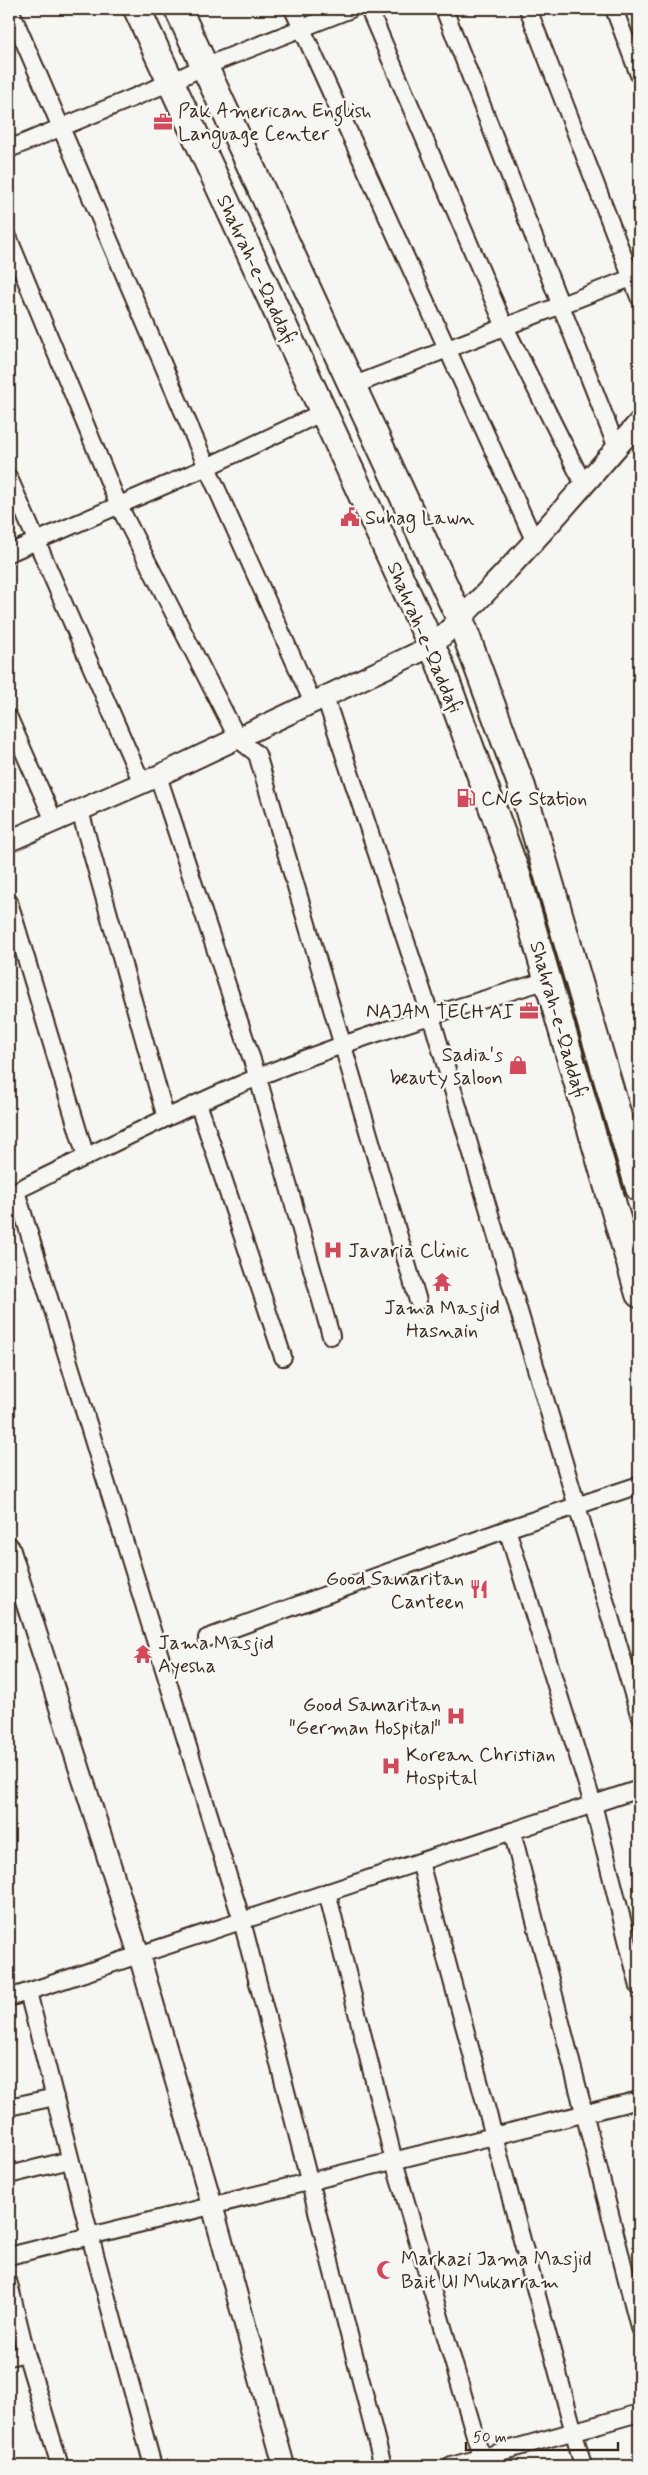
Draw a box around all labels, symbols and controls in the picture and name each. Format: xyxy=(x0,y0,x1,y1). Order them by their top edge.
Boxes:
place label: Pak American English Language Center xyxy=(178,98,372,149)
office icon: Pak American English Language Center xyxy=(152,111,174,133)
street label: Shahrah-e-Qaddafi xyxy=(209,191,302,349)
place label: Suhag Lawn xyxy=(365,505,475,533)
public building icon: Suhag Lawn xyxy=(339,506,361,528)
street label: Shahrah-e-Qaddafi xyxy=(380,558,468,717)
place label: CNG Station xyxy=(481,786,587,813)
fuel station icon: CNG Station xyxy=(455,787,477,809)
street label: Shahrah-e-Qaddafi xyxy=(522,938,593,1101)
place label: NAJAM TECH AI xyxy=(366,999,514,1026)
office icon: NAJAM TECH AI xyxy=(518,1000,540,1022)
place label: Sadia's beauty saloon xyxy=(389,1042,503,1092)
shop icon: Sadia's beauty saloon xyxy=(507,1054,529,1076)
place label: Javaria Clinic xyxy=(348,1238,470,1265)
hospital icon: Javaria Clinic xyxy=(322,1239,344,1261)
temple icon: Jama Masjid Hasnain xyxy=(431,1271,453,1293)
place label: Jama Masjid Hasnain xyxy=(384,1295,500,1345)
place label: Good Samaritan Canteen xyxy=(326,1566,464,1616)
restaurant icon: Good Samaritan Canteen xyxy=(468,1578,490,1600)
place label: Jama Masjid Ayesha xyxy=(158,1630,274,1680)
temple icon: Jama Masjid Ayesha xyxy=(132,1643,154,1665)
place label: Good Samaritan "German Hospital" xyxy=(289,1692,441,1742)
hospital icon: Good Samaritan "German Hospital" xyxy=(445,1705,467,1727)
place label: Korean Christian Hospital xyxy=(406,1742,556,1792)
hospital icon: Korean Christian Hospital xyxy=(380,1755,402,1777)
place label: Markazi Jama Masjid Bait Ul Mukarram xyxy=(401,2246,592,2296)
mosque icon: Markazi Jama Masjid Bait Ul Mukarram xyxy=(375,2259,397,2281)
scale bar xyxy=(466,2420,618,2452)
text: 50 m xyxy=(473,2428,507,2448)

